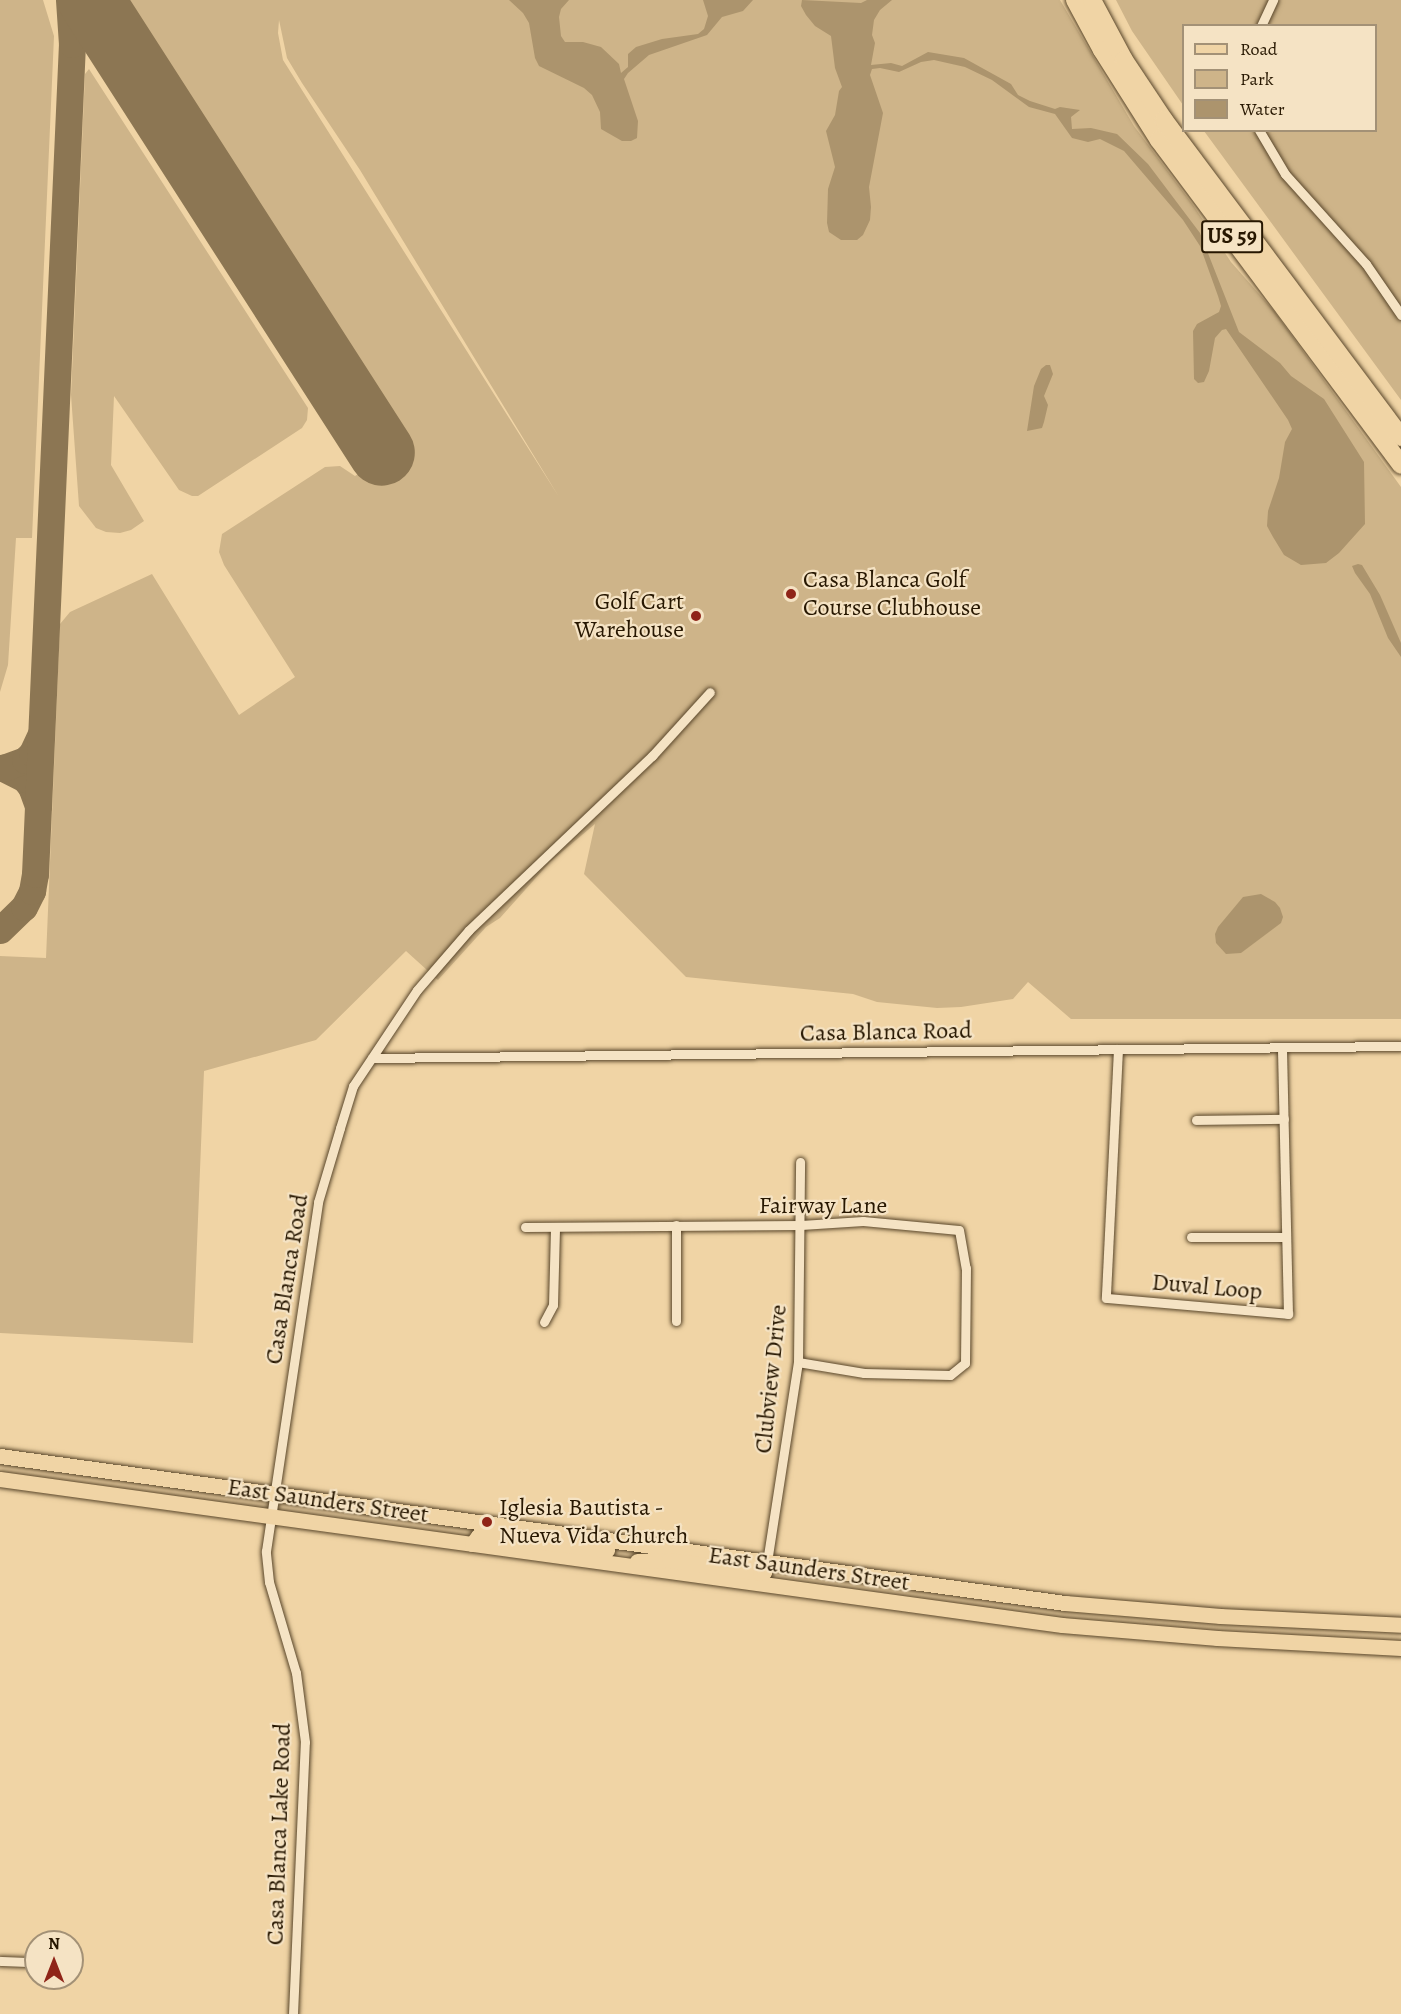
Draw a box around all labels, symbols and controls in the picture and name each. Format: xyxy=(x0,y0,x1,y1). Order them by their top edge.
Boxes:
legend xyxy=(1182,24,1377,132)
text: Road xyxy=(1240,37,1277,61)
text: Park xyxy=(1240,67,1274,91)
text: Water xyxy=(1240,97,1285,121)
road number: US 59 xyxy=(1200,218,1264,256)
place label: Casa Blanca Golf Course Clubhouse xyxy=(803,566,981,622)
marker: Casa Blanca Golf Course Clubhouse xyxy=(784,587,798,601)
place label: Golf Cart Warehouse xyxy=(575,588,684,644)
marker: Golf Cart Warehouse xyxy=(689,609,703,623)
street label: Casa Blanca Road xyxy=(800,1016,972,1048)
street label: Casa Blanca Road xyxy=(259,1192,315,1366)
street label: Fairway Lane xyxy=(759,1192,887,1220)
street label: Duval Loop xyxy=(1151,1268,1263,1306)
street label: Clubview Drive xyxy=(749,1303,793,1455)
street label: East Saunders Street xyxy=(225,1473,431,1529)
place label: Iglesia Bautista - Nueva Vida Church xyxy=(499,1494,688,1550)
marker: Iglesia Bautista - Nueva Vida Church xyxy=(480,1515,494,1529)
street label: East Saunders Street xyxy=(706,1541,912,1597)
street label: Casa Blanca Lake Road xyxy=(261,1722,297,1946)
north arrow xyxy=(24,1930,84,1990)
text: N xyxy=(48,1933,60,1955)

